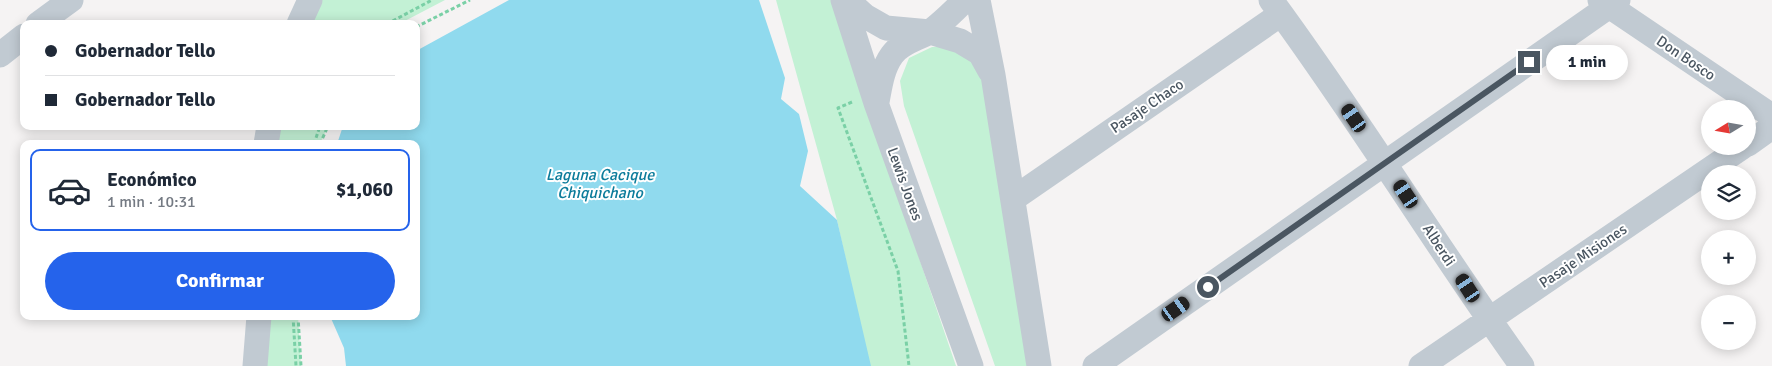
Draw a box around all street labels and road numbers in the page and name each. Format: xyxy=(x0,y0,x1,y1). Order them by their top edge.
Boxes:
street label: Don Bosco xyxy=(1653,32,1719,84)
street label: Pasaje Chaco xyxy=(1107,75,1187,137)
street label: Lewis Jones xyxy=(883,145,927,223)
street label: Pasaje Misiones xyxy=(1536,220,1631,292)
street label: Alberdi xyxy=(1419,221,1459,269)

